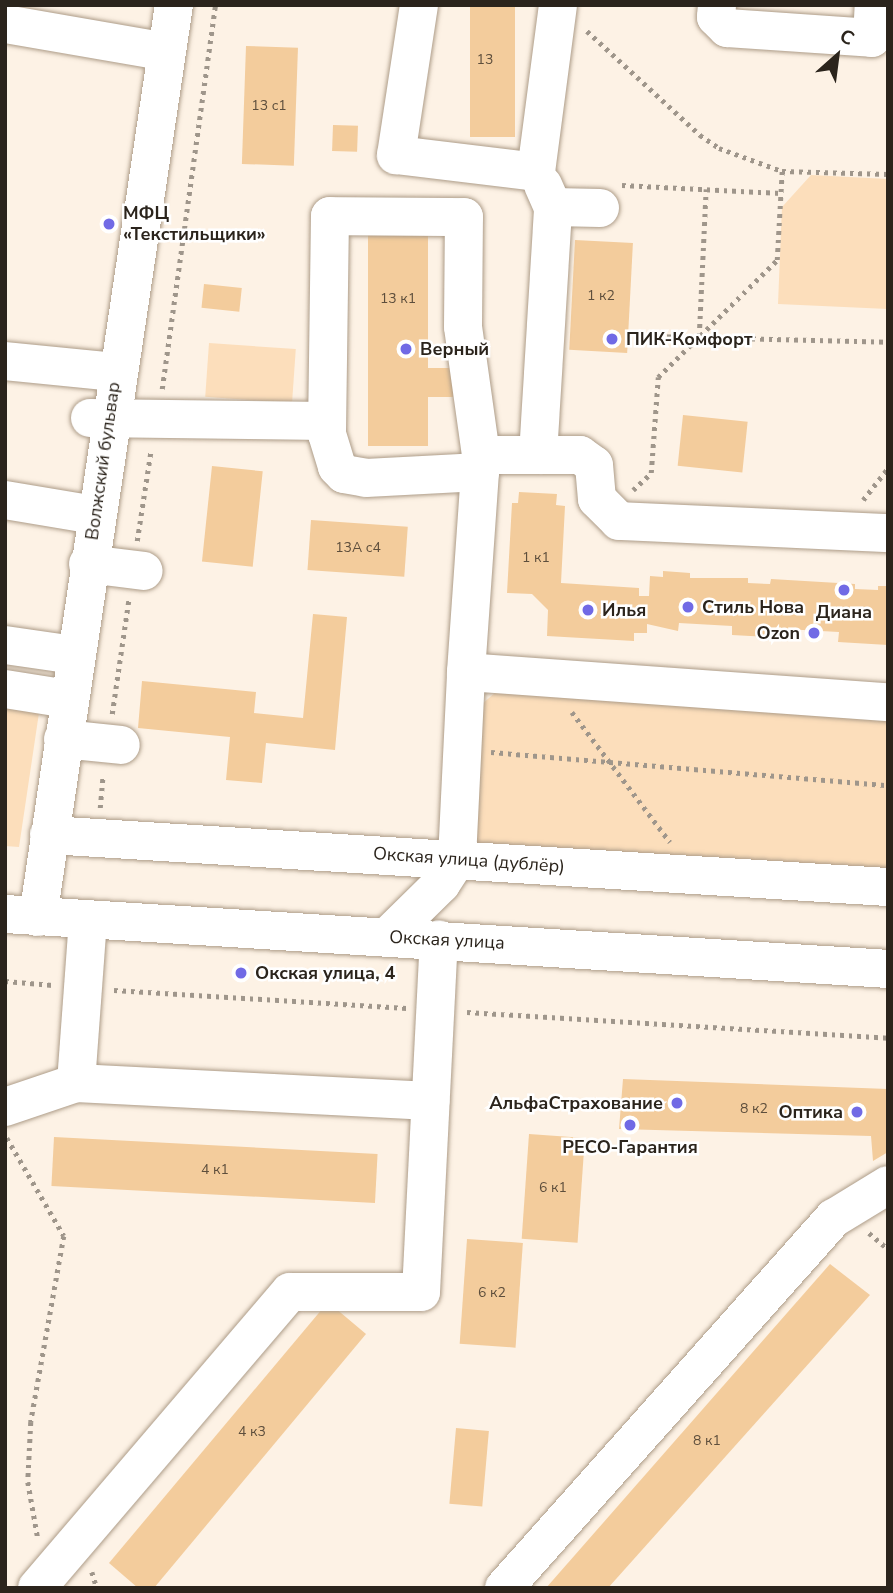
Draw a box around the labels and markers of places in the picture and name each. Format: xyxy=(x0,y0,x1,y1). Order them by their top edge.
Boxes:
place label: МФЦ «Текстильщики» xyxy=(123,203,266,246)
marker: МФЦ «Текстильщики» xyxy=(101,216,117,232)
place label: ПИК-Комфорт xyxy=(626,328,753,350)
marker: ПИК-Комфорт xyxy=(604,331,620,347)
place label: Верный xyxy=(420,338,489,360)
marker: Верный xyxy=(398,341,414,357)
marker: Диана xyxy=(836,582,852,598)
place label: Стиль Нова xyxy=(702,596,804,618)
place label: Илья xyxy=(602,599,646,621)
marker: Стиль Нова xyxy=(680,599,696,615)
place label: Диана xyxy=(816,601,872,623)
marker: Илья xyxy=(580,602,596,618)
place label: Ozon xyxy=(757,622,800,644)
marker: Ozon xyxy=(806,625,822,641)
place label: Окская улица, 4 xyxy=(255,962,395,984)
marker: Окская улица, 4 xyxy=(233,965,249,981)
place label: АльфаСтрахование xyxy=(489,1092,663,1114)
marker: АльфаСтрахование xyxy=(669,1095,685,1111)
place label: Оптика xyxy=(778,1101,843,1123)
marker: Оптика xyxy=(849,1104,865,1120)
marker: РЕСО-Гарантия xyxy=(622,1117,638,1133)
place label: РЕСО-Гарантия xyxy=(562,1136,698,1158)

